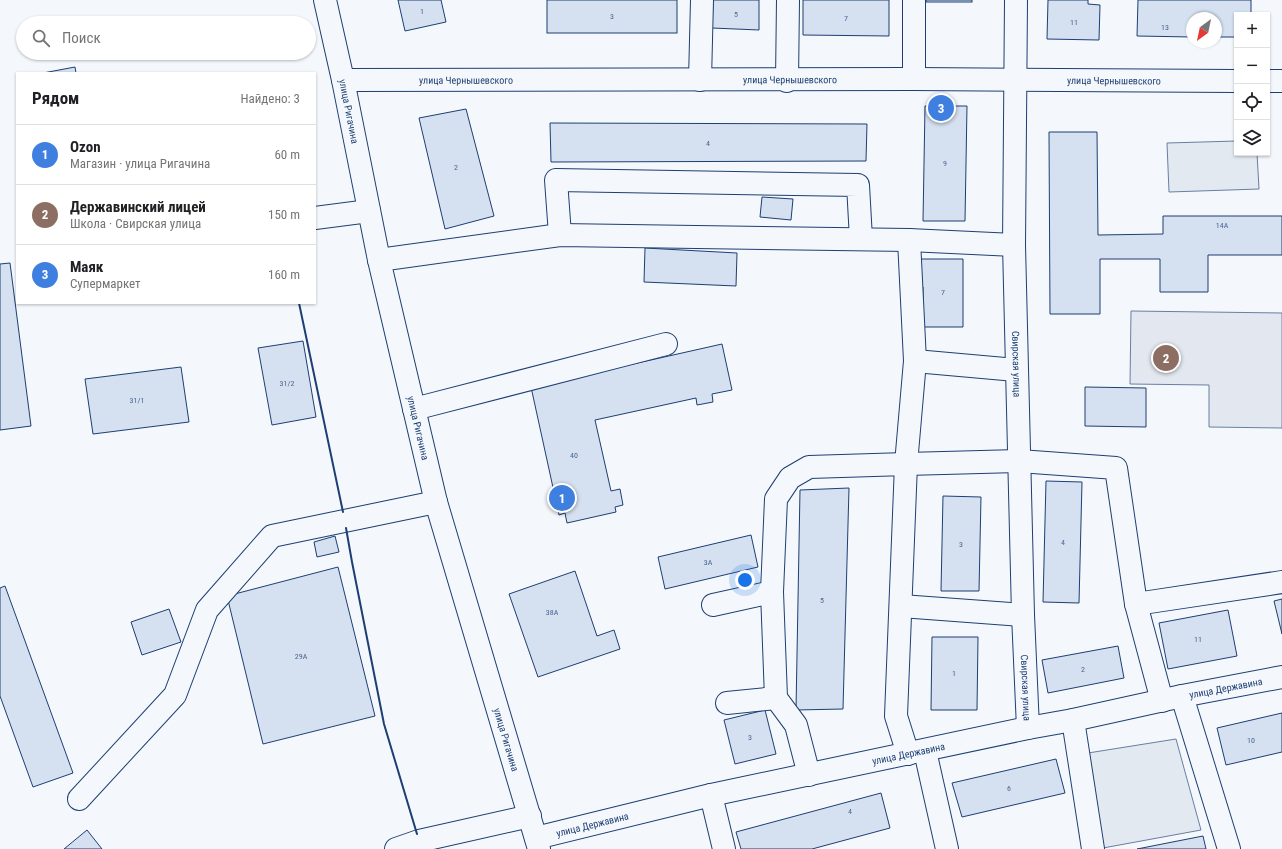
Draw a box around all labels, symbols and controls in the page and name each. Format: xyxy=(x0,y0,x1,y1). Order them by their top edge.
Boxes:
house number: 1 xyxy=(420,7,424,16)
house number: 5 xyxy=(734,10,738,19)
house number: 3 xyxy=(610,12,614,21)
north arrow xyxy=(1186,12,1222,48)
map controls xyxy=(1234,12,1270,156)
button: + xyxy=(1234,12,1270,48)
house number: 7 xyxy=(844,14,848,23)
search box xyxy=(16,16,316,60)
house number: 11 xyxy=(1070,18,1078,27)
house number: 13 xyxy=(1161,23,1169,32)
icon: search xyxy=(30,27,52,49)
text: Поиск xyxy=(62,29,101,47)
button: − xyxy=(1234,48,1270,84)
street label: улица Чернышевского xyxy=(419,74,513,85)
street label: улица Чернышевского xyxy=(743,74,837,85)
street label: улица Чернышевского xyxy=(1067,74,1161,86)
street label: улица Ригачина xyxy=(337,78,361,145)
button: locate xyxy=(1234,84,1270,120)
text: Рядом xyxy=(32,88,79,108)
text: Найдено: 3 xyxy=(240,91,300,106)
pin: 3 xyxy=(928,93,954,123)
button: layers xyxy=(1234,120,1270,156)
text: Ozon xyxy=(70,138,101,156)
house number: 4 xyxy=(706,139,710,148)
text: 1 xyxy=(42,147,48,162)
text: 60 m xyxy=(274,147,300,162)
text: Магазин · улица Ригачина xyxy=(70,156,210,171)
house number: 9 xyxy=(943,159,947,168)
house number: 2 xyxy=(454,163,458,172)
text: Державинский лицей xyxy=(70,198,206,216)
text: 2 xyxy=(42,207,48,222)
text: 150 m xyxy=(268,207,300,222)
text: Школа · Свирская улица xyxy=(70,216,201,231)
house number: 14А xyxy=(1216,221,1229,230)
text: Маяк xyxy=(70,258,103,276)
text: 3 xyxy=(42,267,48,282)
text: 160 m xyxy=(268,267,300,282)
text: Супермаркет xyxy=(70,276,141,291)
house number: 7 xyxy=(941,288,945,297)
street label: Свирская улица xyxy=(1011,331,1023,397)
pin: 2 xyxy=(1153,343,1179,373)
house number: 31/2 xyxy=(280,379,294,388)
street label: улица Ригачина xyxy=(406,395,431,461)
house number: 31/1 xyxy=(130,396,144,405)
house number: 40 xyxy=(570,451,578,460)
pin: 1 xyxy=(549,483,575,513)
house number: 4 xyxy=(1061,538,1065,547)
house number: 3 xyxy=(959,540,963,549)
house number: 3А xyxy=(704,558,713,567)
your location xyxy=(735,570,755,590)
house number: 5 xyxy=(820,596,824,605)
house number: 38А xyxy=(546,608,559,617)
house number: 11 xyxy=(1194,635,1202,644)
house number: 29А xyxy=(295,652,308,661)
street label: Свирская улица xyxy=(1019,654,1033,721)
house number: 2 xyxy=(1081,665,1085,674)
house number: 1 xyxy=(952,669,956,678)
street label: улица Державина xyxy=(1188,675,1263,700)
street label: улица Ригачина xyxy=(492,707,521,773)
house number: 3 xyxy=(748,733,752,742)
house number: 10 xyxy=(1247,736,1255,745)
street label: улица Державина xyxy=(871,740,946,766)
house number: 6 xyxy=(1007,784,1011,793)
house number: 4 xyxy=(848,807,852,816)
street label: улица Державина xyxy=(555,810,630,838)

